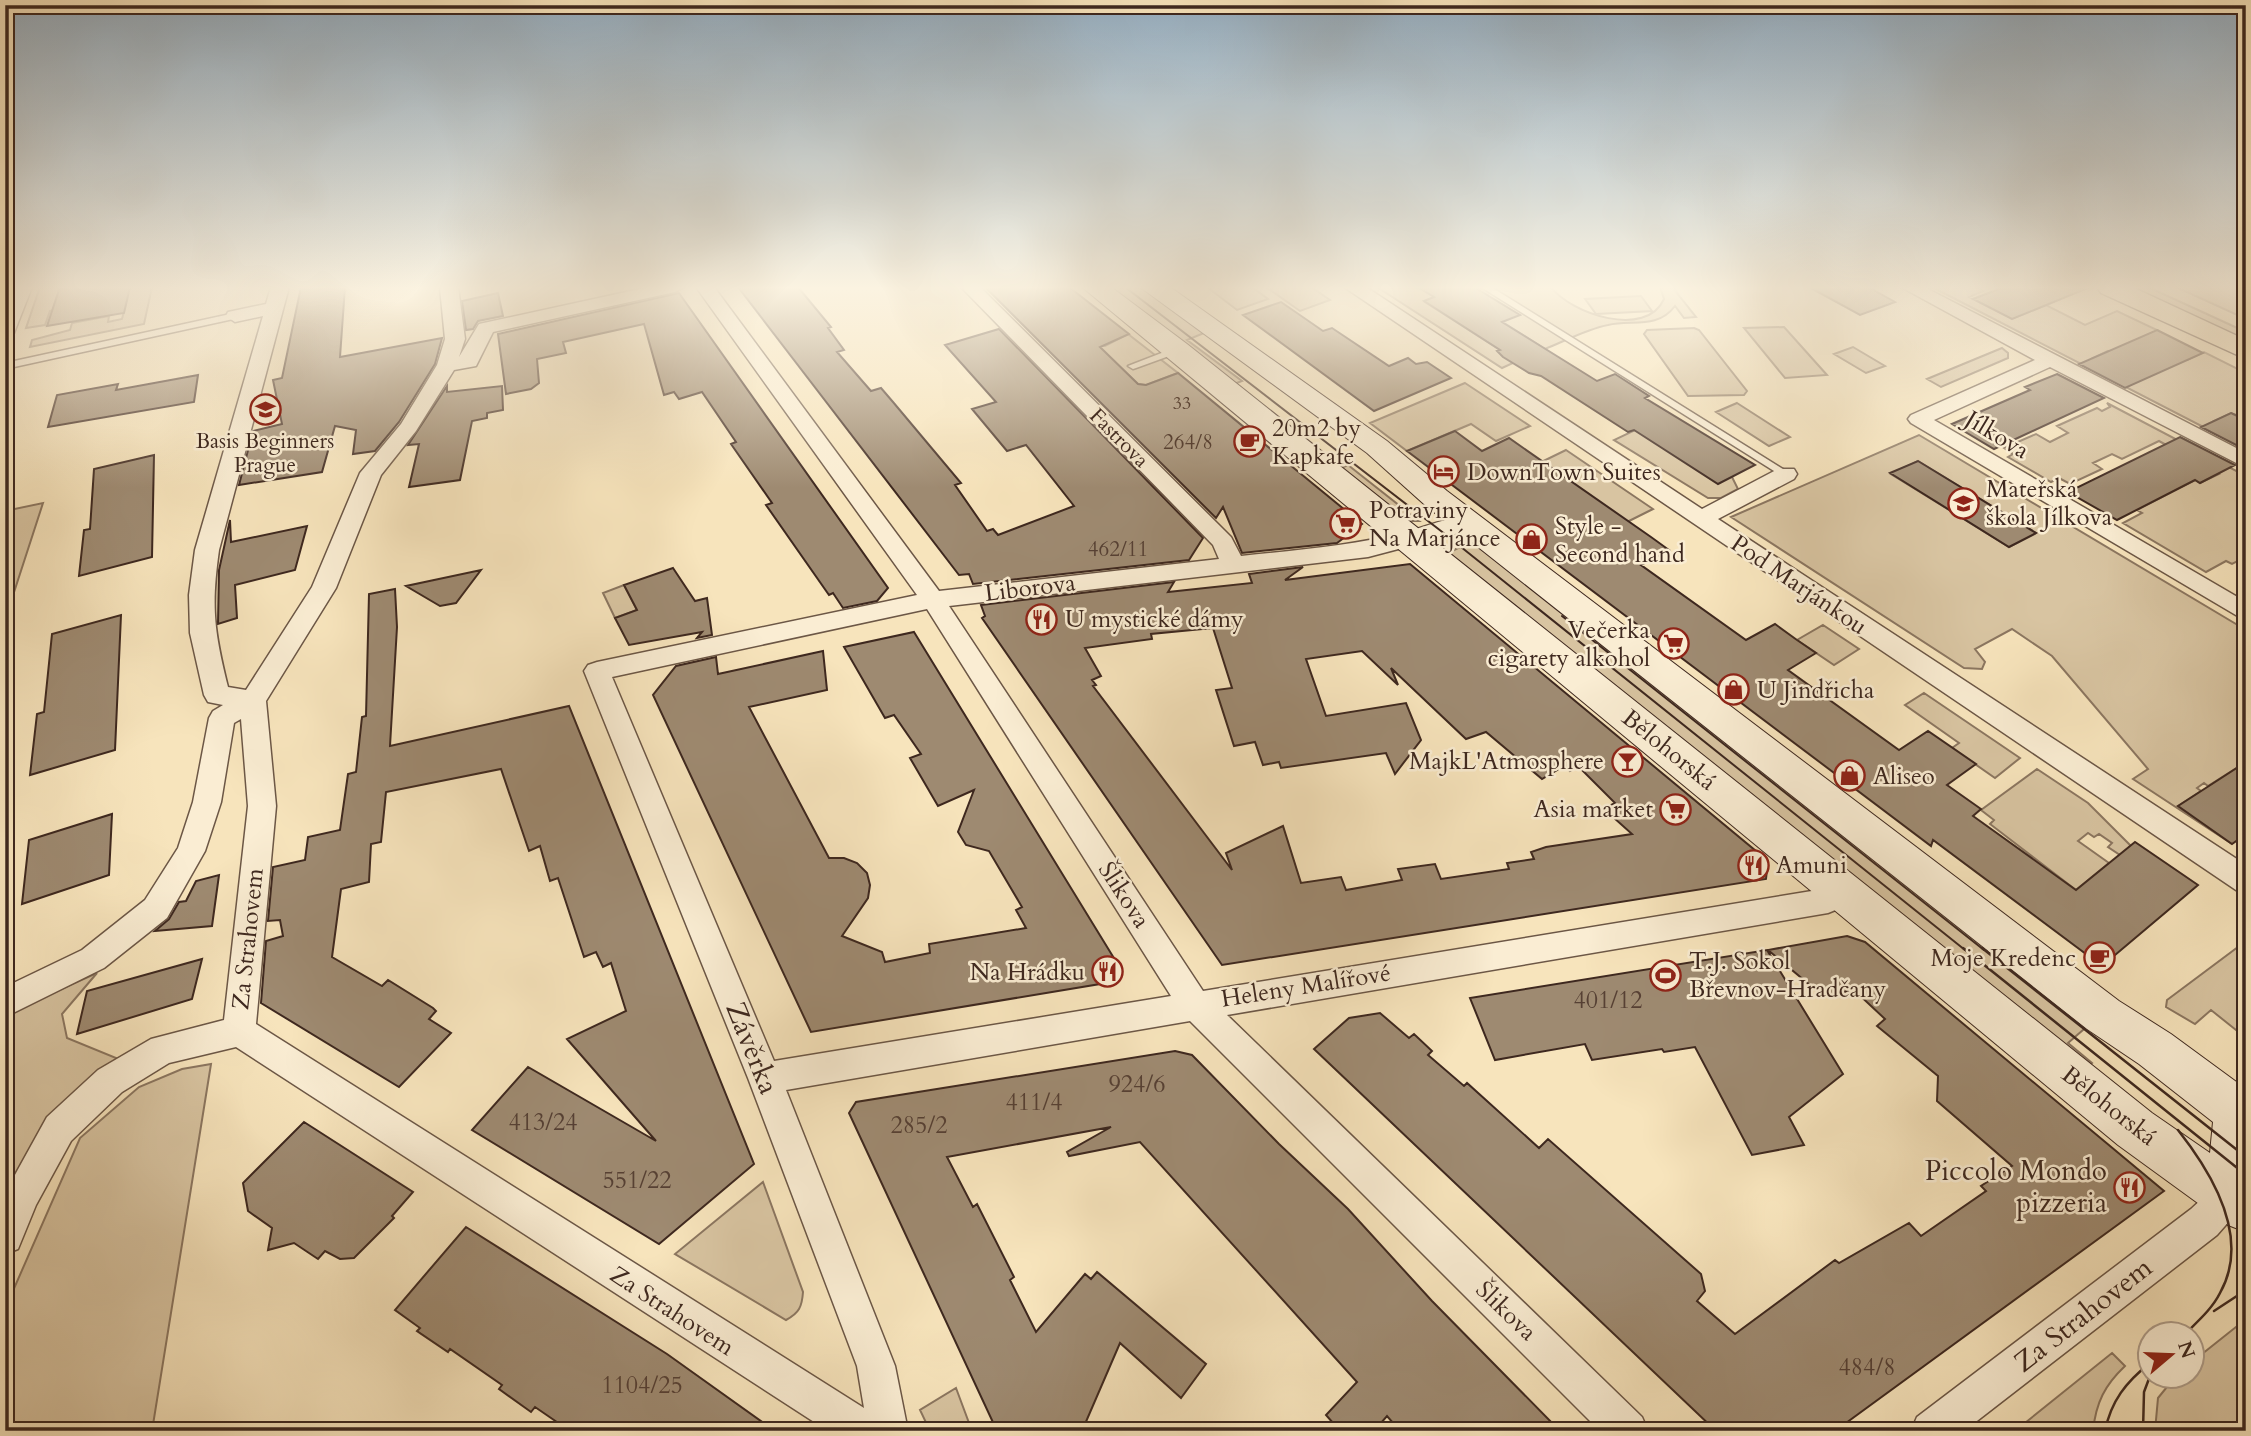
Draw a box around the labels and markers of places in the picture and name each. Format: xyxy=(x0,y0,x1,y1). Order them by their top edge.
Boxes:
school or university icon: Basis Beginners Prague xyxy=(248,392,282,426)
place label: 20m2 by Kapkafe xyxy=(1272,412,1362,473)
cafe icon: 20m2 by Kapkafe xyxy=(1232,425,1266,459)
place label: Basis Beginners Prague xyxy=(196,427,334,480)
hotel icon: DownTown Suites xyxy=(1427,455,1461,489)
place label: DownTown Suites xyxy=(1467,456,1661,489)
place label: Mateřská škola Jílkova xyxy=(1986,473,2113,534)
school or university icon: Mateřská škola Jílkova xyxy=(1946,486,1980,520)
place label: Potraviny Na Marjánce xyxy=(1369,494,1501,555)
supermarket icon: Potraviny Na Marjánce xyxy=(1329,507,1363,541)
place label: Style - Second hand xyxy=(1555,510,1685,571)
shop icon: Style - Second hand xyxy=(1515,523,1549,557)
restaurant icon: U mystické dámy xyxy=(1025,602,1059,636)
place label: U mystické dámy xyxy=(1065,603,1244,636)
place label: Večerka cigarety alkohol xyxy=(1488,614,1651,675)
supermarket icon: Večerka cigarety alkohol xyxy=(1656,627,1690,661)
shop icon: U Jindřicha xyxy=(1717,673,1751,707)
place label: U Jindřicha xyxy=(1757,674,1875,707)
bar icon: MajkL'Atmosphere xyxy=(1610,744,1644,778)
place label: MajkL'Atmosphere xyxy=(1409,745,1604,778)
shop icon: Aliseo xyxy=(1833,759,1867,793)
place label: Aliseo xyxy=(1873,760,1935,793)
supermarket icon: Asia market xyxy=(1659,792,1693,826)
place label: Asia market xyxy=(1534,793,1653,826)
restaurant icon: Amuni xyxy=(1736,848,1770,882)
place label: Amuni xyxy=(1776,849,1847,882)
cafe icon: Moje Kredenc xyxy=(2082,941,2116,975)
place label: Moje Kredenc xyxy=(1931,942,2076,975)
place label: T.J. Sokol Břevnov-Hradčany xyxy=(1689,945,1886,1006)
restaurant icon: Na Hrádku xyxy=(1091,955,1125,989)
place label: Na Hrádku xyxy=(970,956,1085,989)
sports icon: T.J. Sokol Břevnov-Hradčany xyxy=(1649,958,1683,992)
place label: Piccolo Mondo pizzeria xyxy=(1925,1152,2107,1222)
restaurant icon: Piccolo Mondo pizzeria xyxy=(2113,1170,2147,1204)

